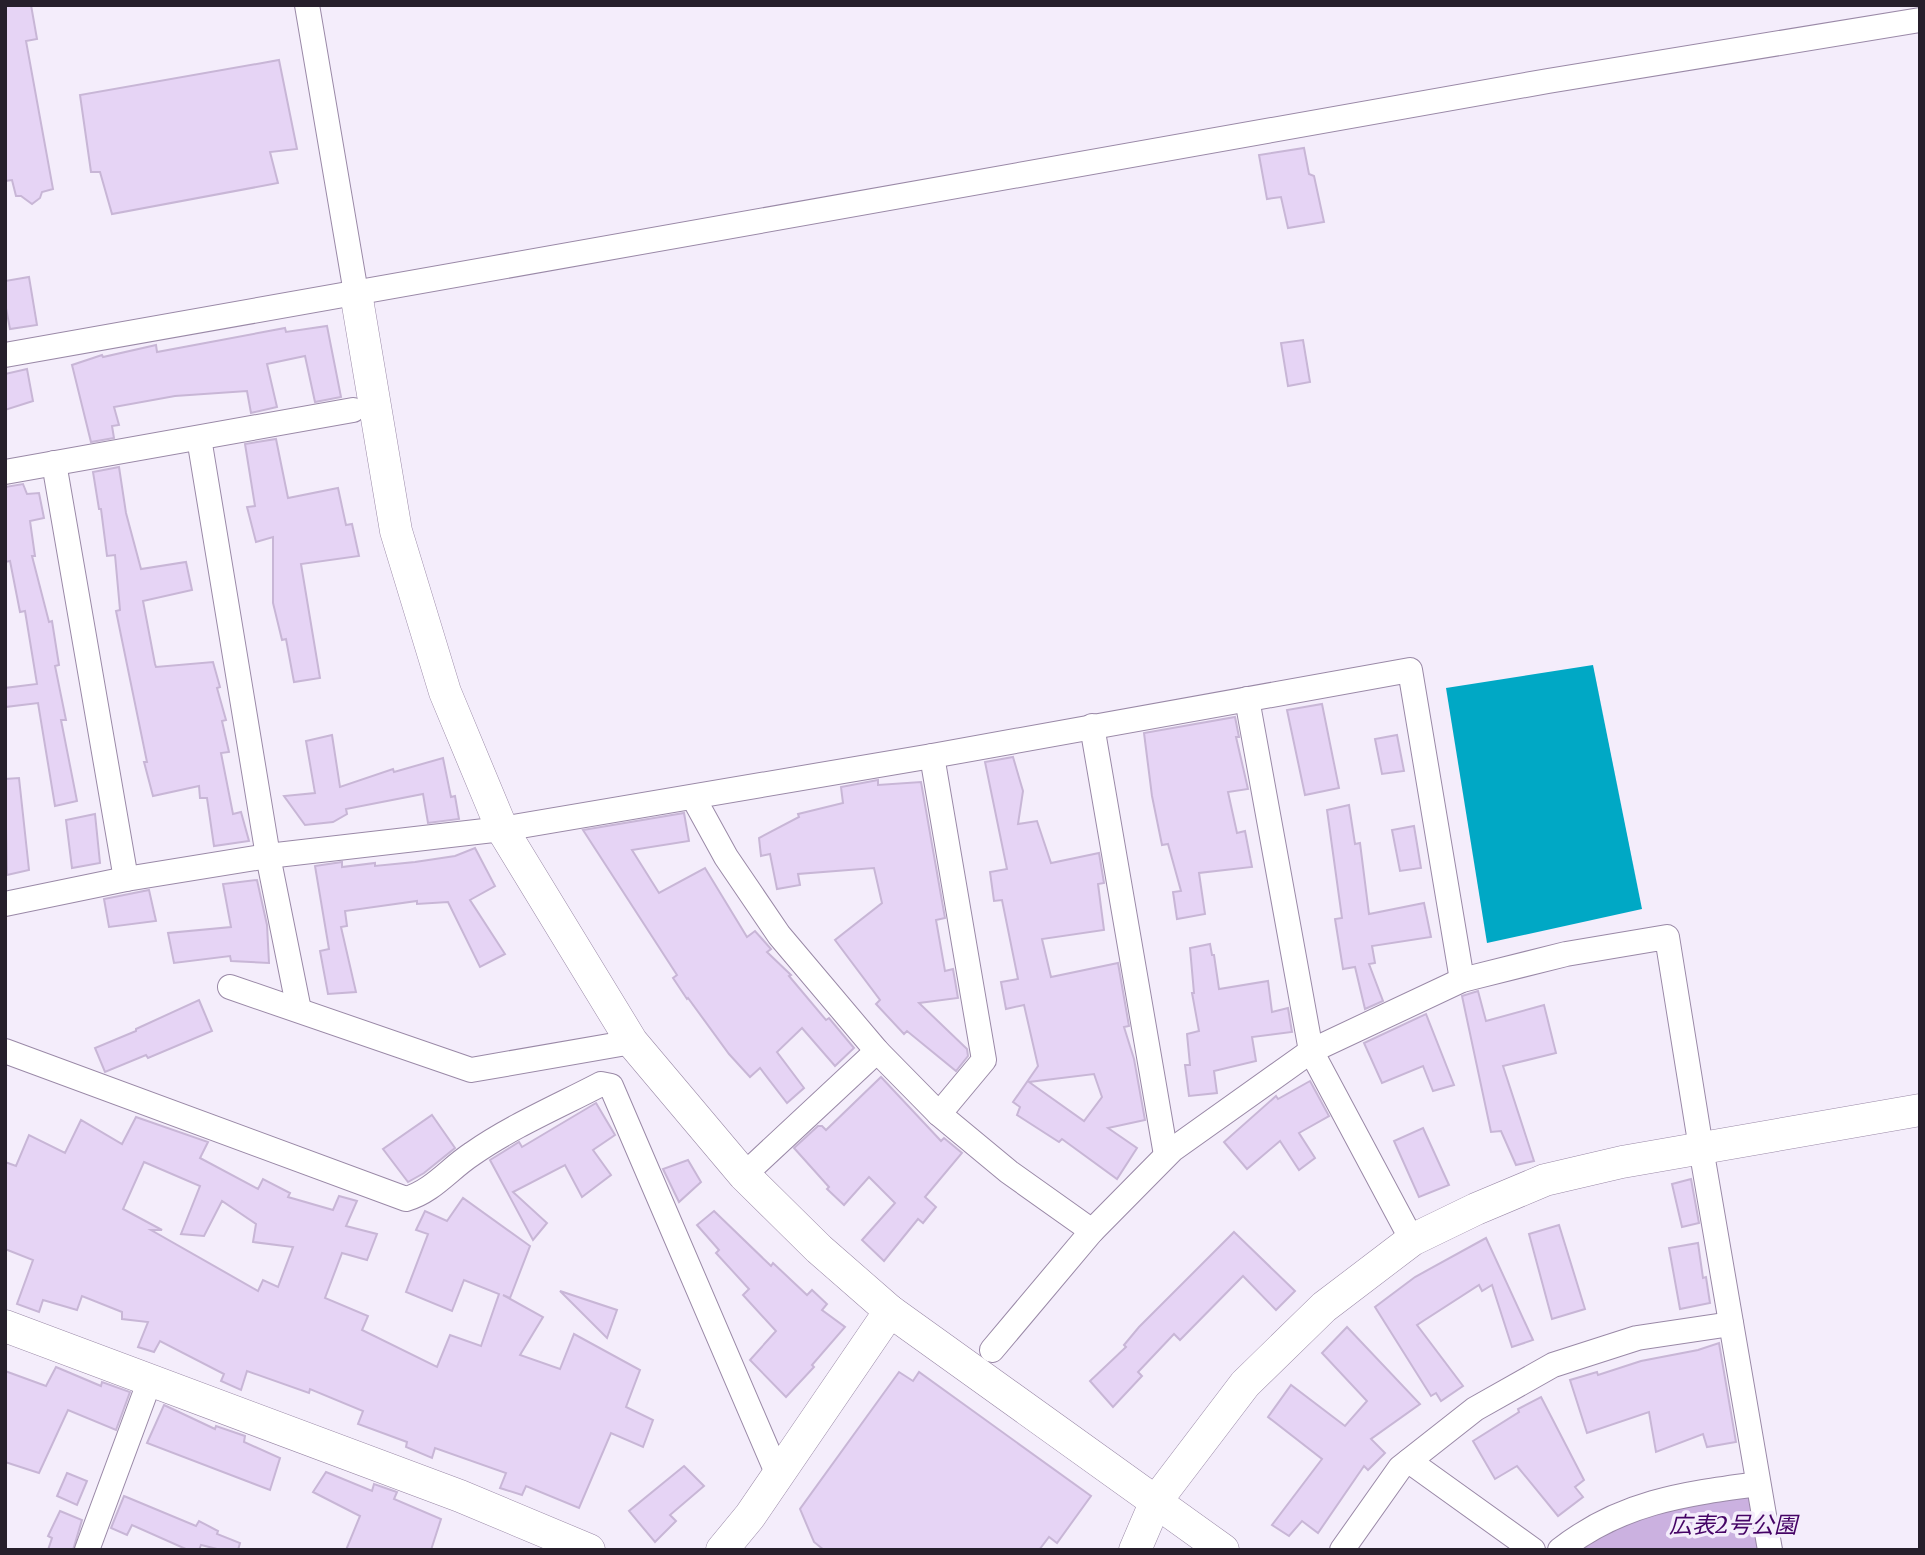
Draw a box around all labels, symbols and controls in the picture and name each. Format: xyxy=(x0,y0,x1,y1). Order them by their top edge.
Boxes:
park label: 広表2号公園 xyxy=(1669,1510,1800,1539)

